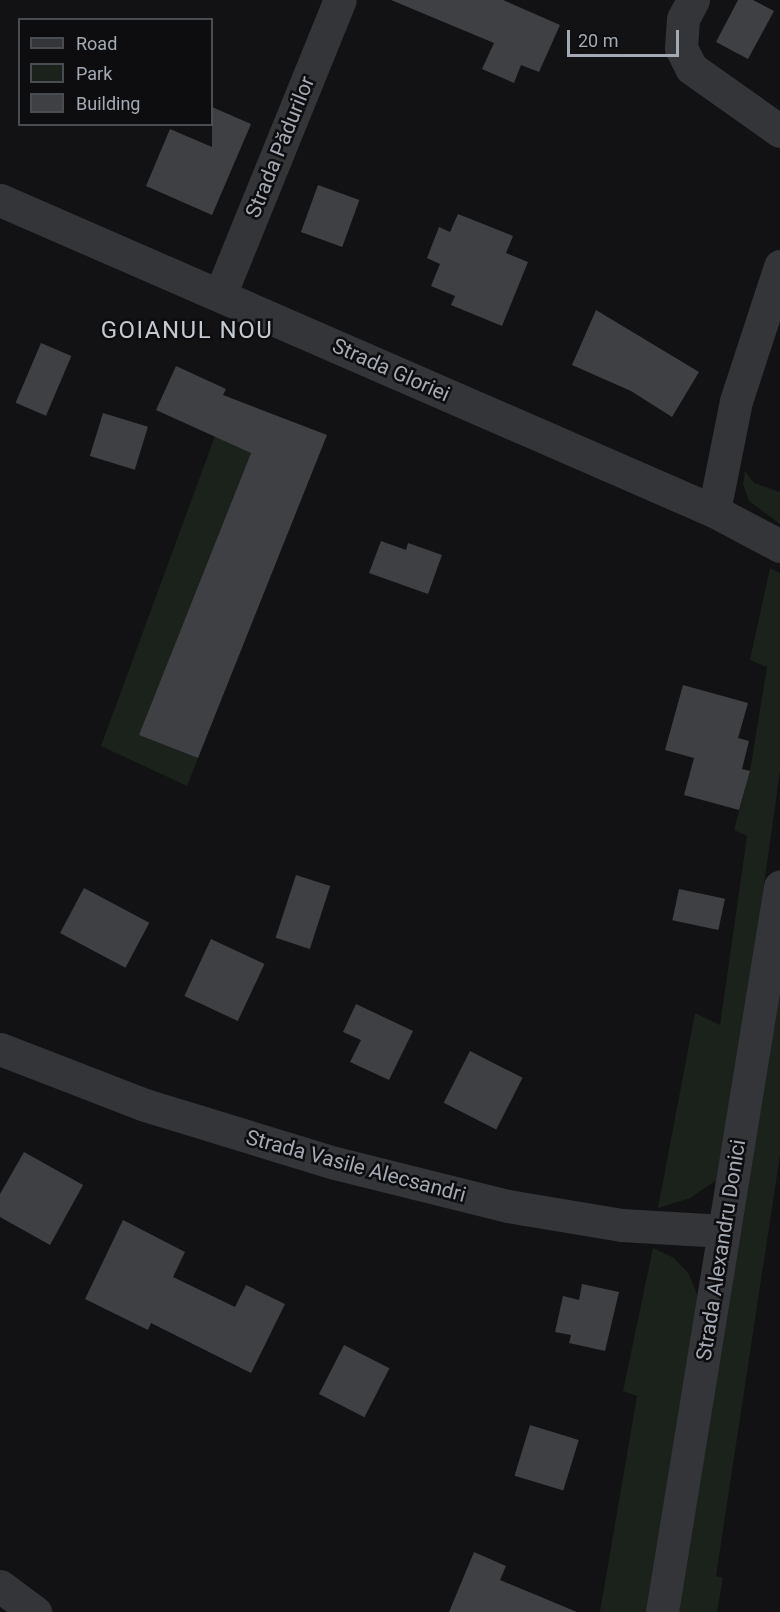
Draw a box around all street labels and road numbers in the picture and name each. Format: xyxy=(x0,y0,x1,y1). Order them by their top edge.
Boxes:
street label: Strada Pădurilor xyxy=(240,73,320,221)
street label: Strada Gloriei xyxy=(328,333,454,407)
street label: Strada Vasile Alecsandri xyxy=(243,1125,469,1207)
street label: Strada Alexandru Donici xyxy=(691,1138,751,1362)

